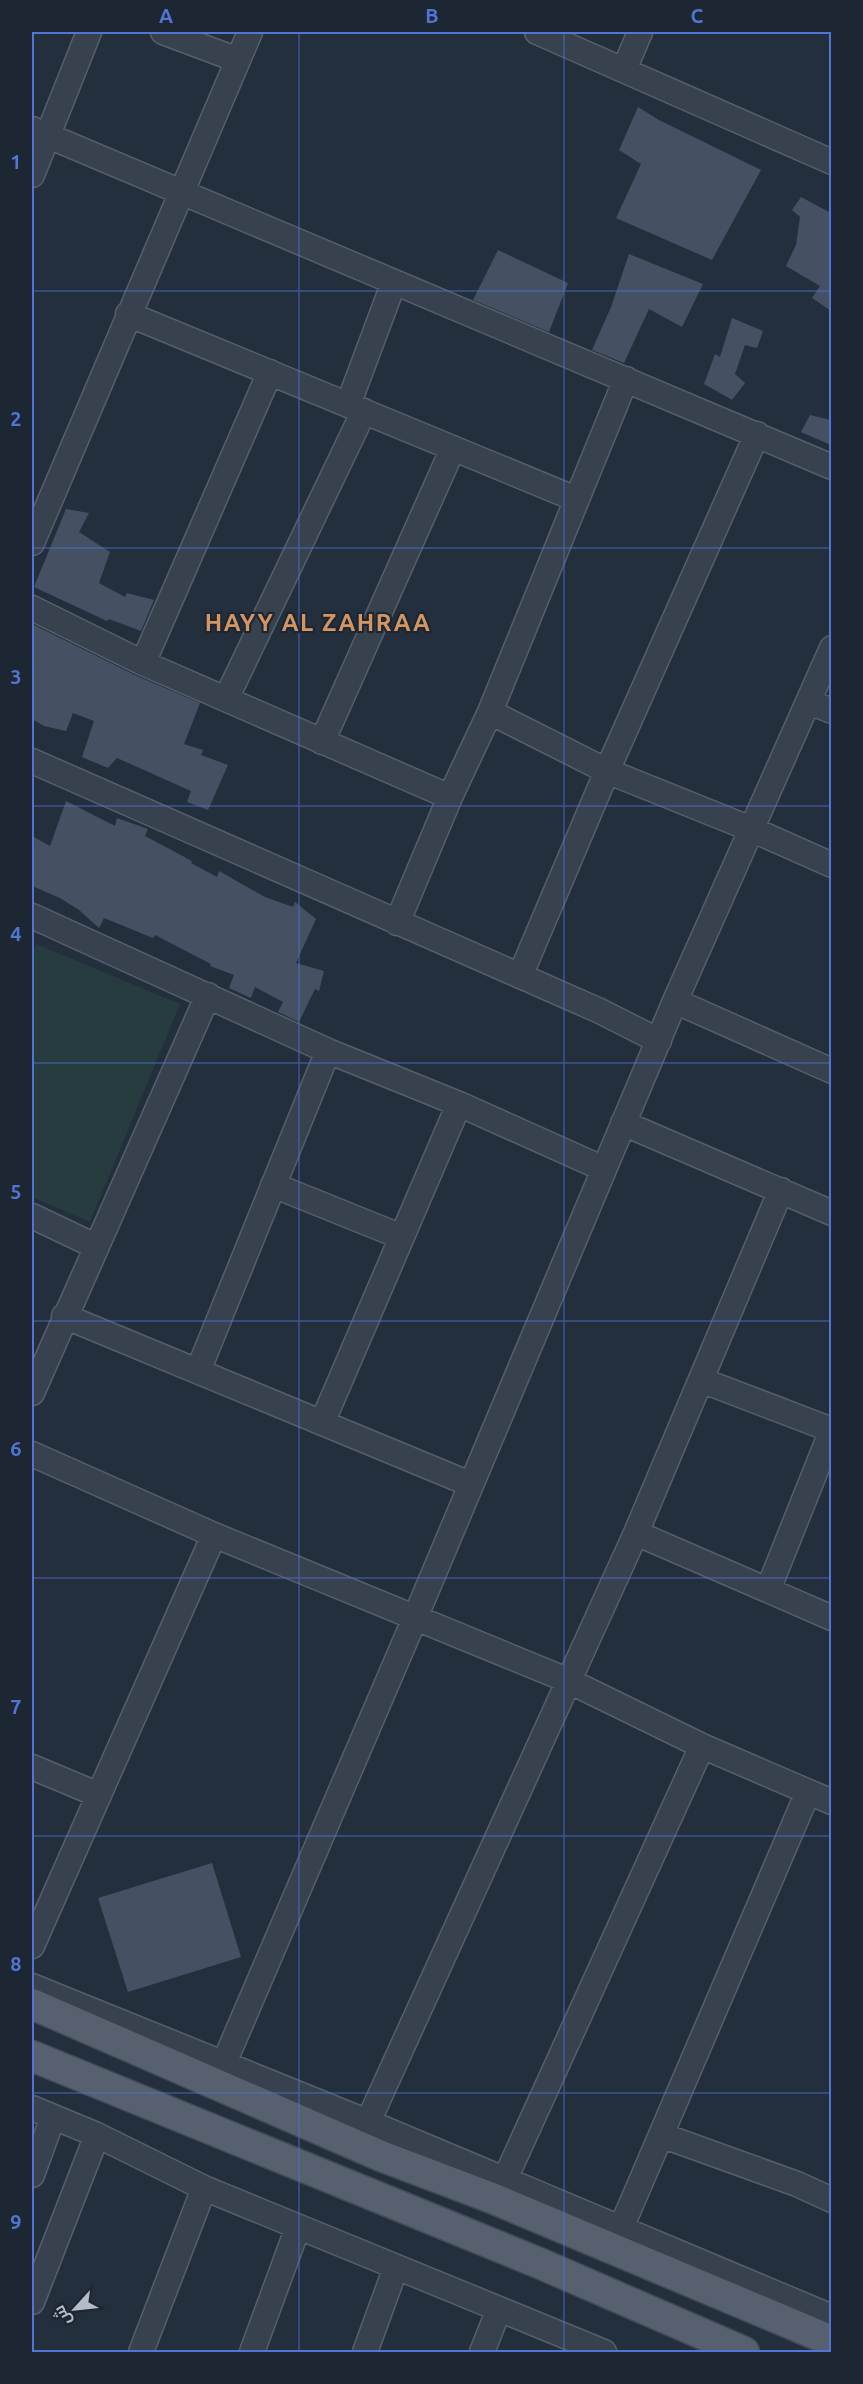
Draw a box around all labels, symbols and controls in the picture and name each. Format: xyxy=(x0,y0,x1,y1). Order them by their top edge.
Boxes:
text: A xyxy=(159,4,173,27)
text: B xyxy=(425,4,439,27)
text: C xyxy=(691,4,704,27)
text: 1 xyxy=(10,150,22,173)
text: 2 xyxy=(10,407,22,430)
district label: HAYY AL ZAHRAA xyxy=(205,609,431,636)
text: 3 xyxy=(10,665,22,688)
text: 4 xyxy=(10,922,22,945)
text: 5 xyxy=(10,1180,22,1203)
text: 6 xyxy=(10,1437,22,1460)
text: 7 xyxy=(10,1695,22,1718)
text: 8 xyxy=(10,1952,22,1975)
text: 9 xyxy=(10,2210,22,2233)
north arrow xyxy=(45,2279,105,2339)
text: ش xyxy=(49,2302,75,2329)

